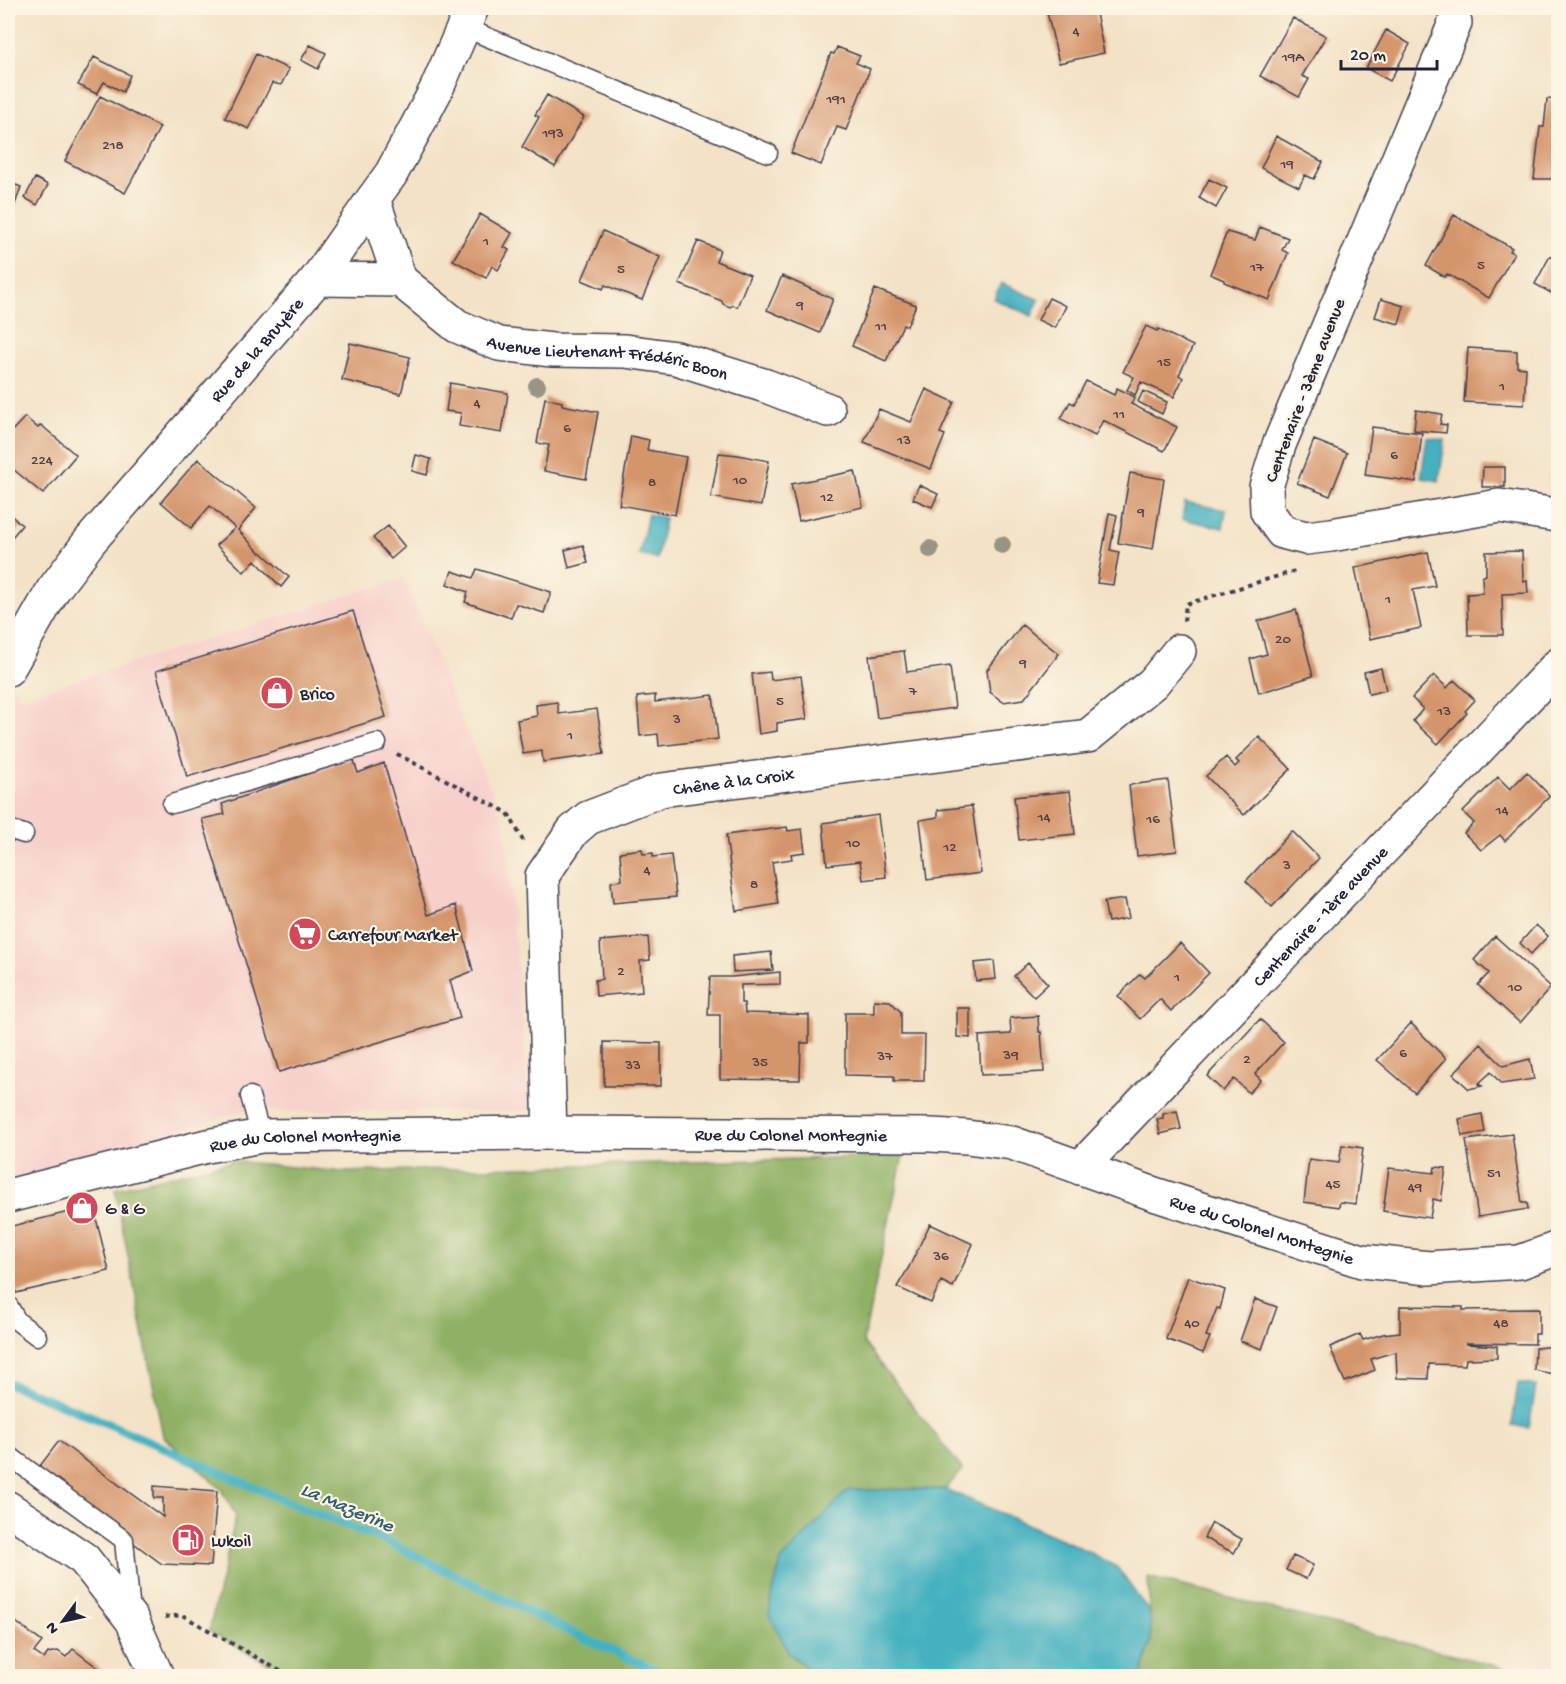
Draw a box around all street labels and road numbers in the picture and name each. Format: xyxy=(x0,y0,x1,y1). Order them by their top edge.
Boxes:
street label: Rue de la Bruyère xyxy=(207,294,310,408)
street label: Centenaire - 3ème avenue xyxy=(1262,295,1351,486)
street label: Avenue Lieutenant Frédéric Boon xyxy=(483,332,731,387)
street label: Chêne à la Croix xyxy=(672,765,796,801)
street label: Centenaire - 1ère avenue xyxy=(1250,842,1394,992)
street label: Rue du Colonel Montegnie xyxy=(695,1126,888,1148)
street label: Rue du Colonel Montegnie xyxy=(208,1127,402,1158)
street label: Rue du Colonel Montegnie xyxy=(1167,1192,1357,1271)

